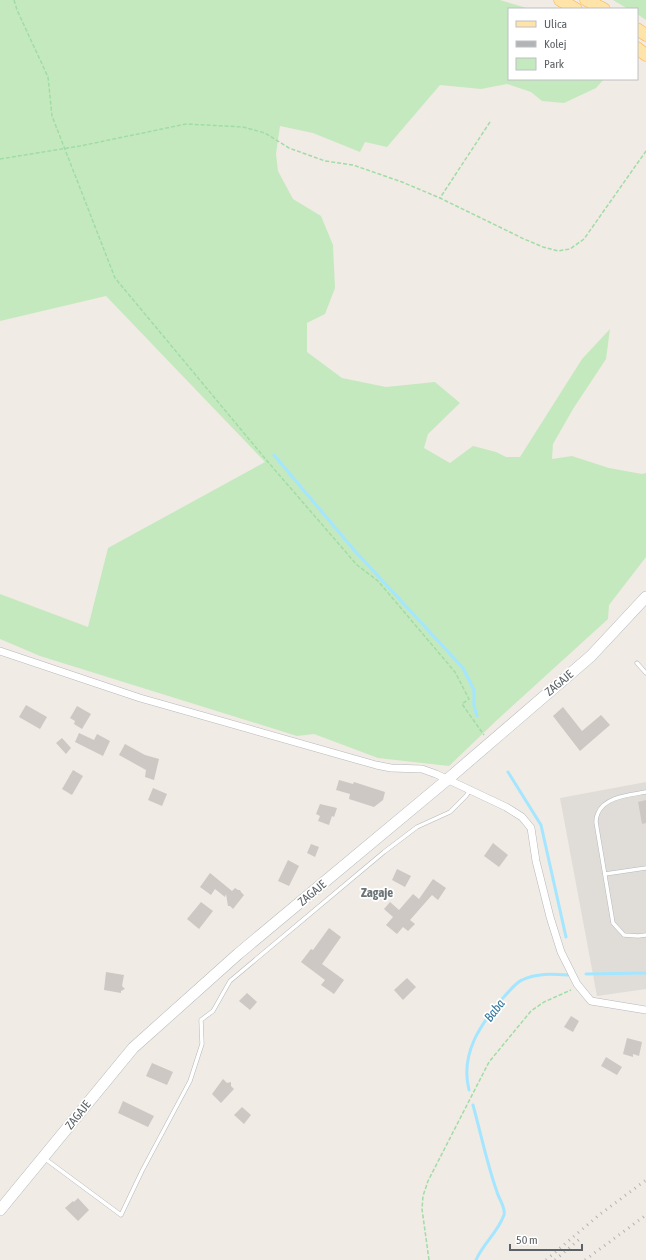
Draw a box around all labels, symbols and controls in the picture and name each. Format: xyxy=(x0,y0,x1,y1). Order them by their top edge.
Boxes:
legend xyxy=(508,8,638,80)
text: Ulica xyxy=(544,17,567,31)
text: Kolej xyxy=(544,37,567,51)
text: Park xyxy=(544,57,565,71)
street label: ZAGAJE xyxy=(542,667,576,699)
street label: ZAGAJE xyxy=(295,877,329,909)
district label: Zagaje xyxy=(361,885,393,900)
water label: Baba xyxy=(481,996,508,1025)
street label: ZAGAJE xyxy=(62,1098,94,1132)
scale bar xyxy=(510,1226,582,1252)
text: 50 m xyxy=(516,1233,538,1247)

